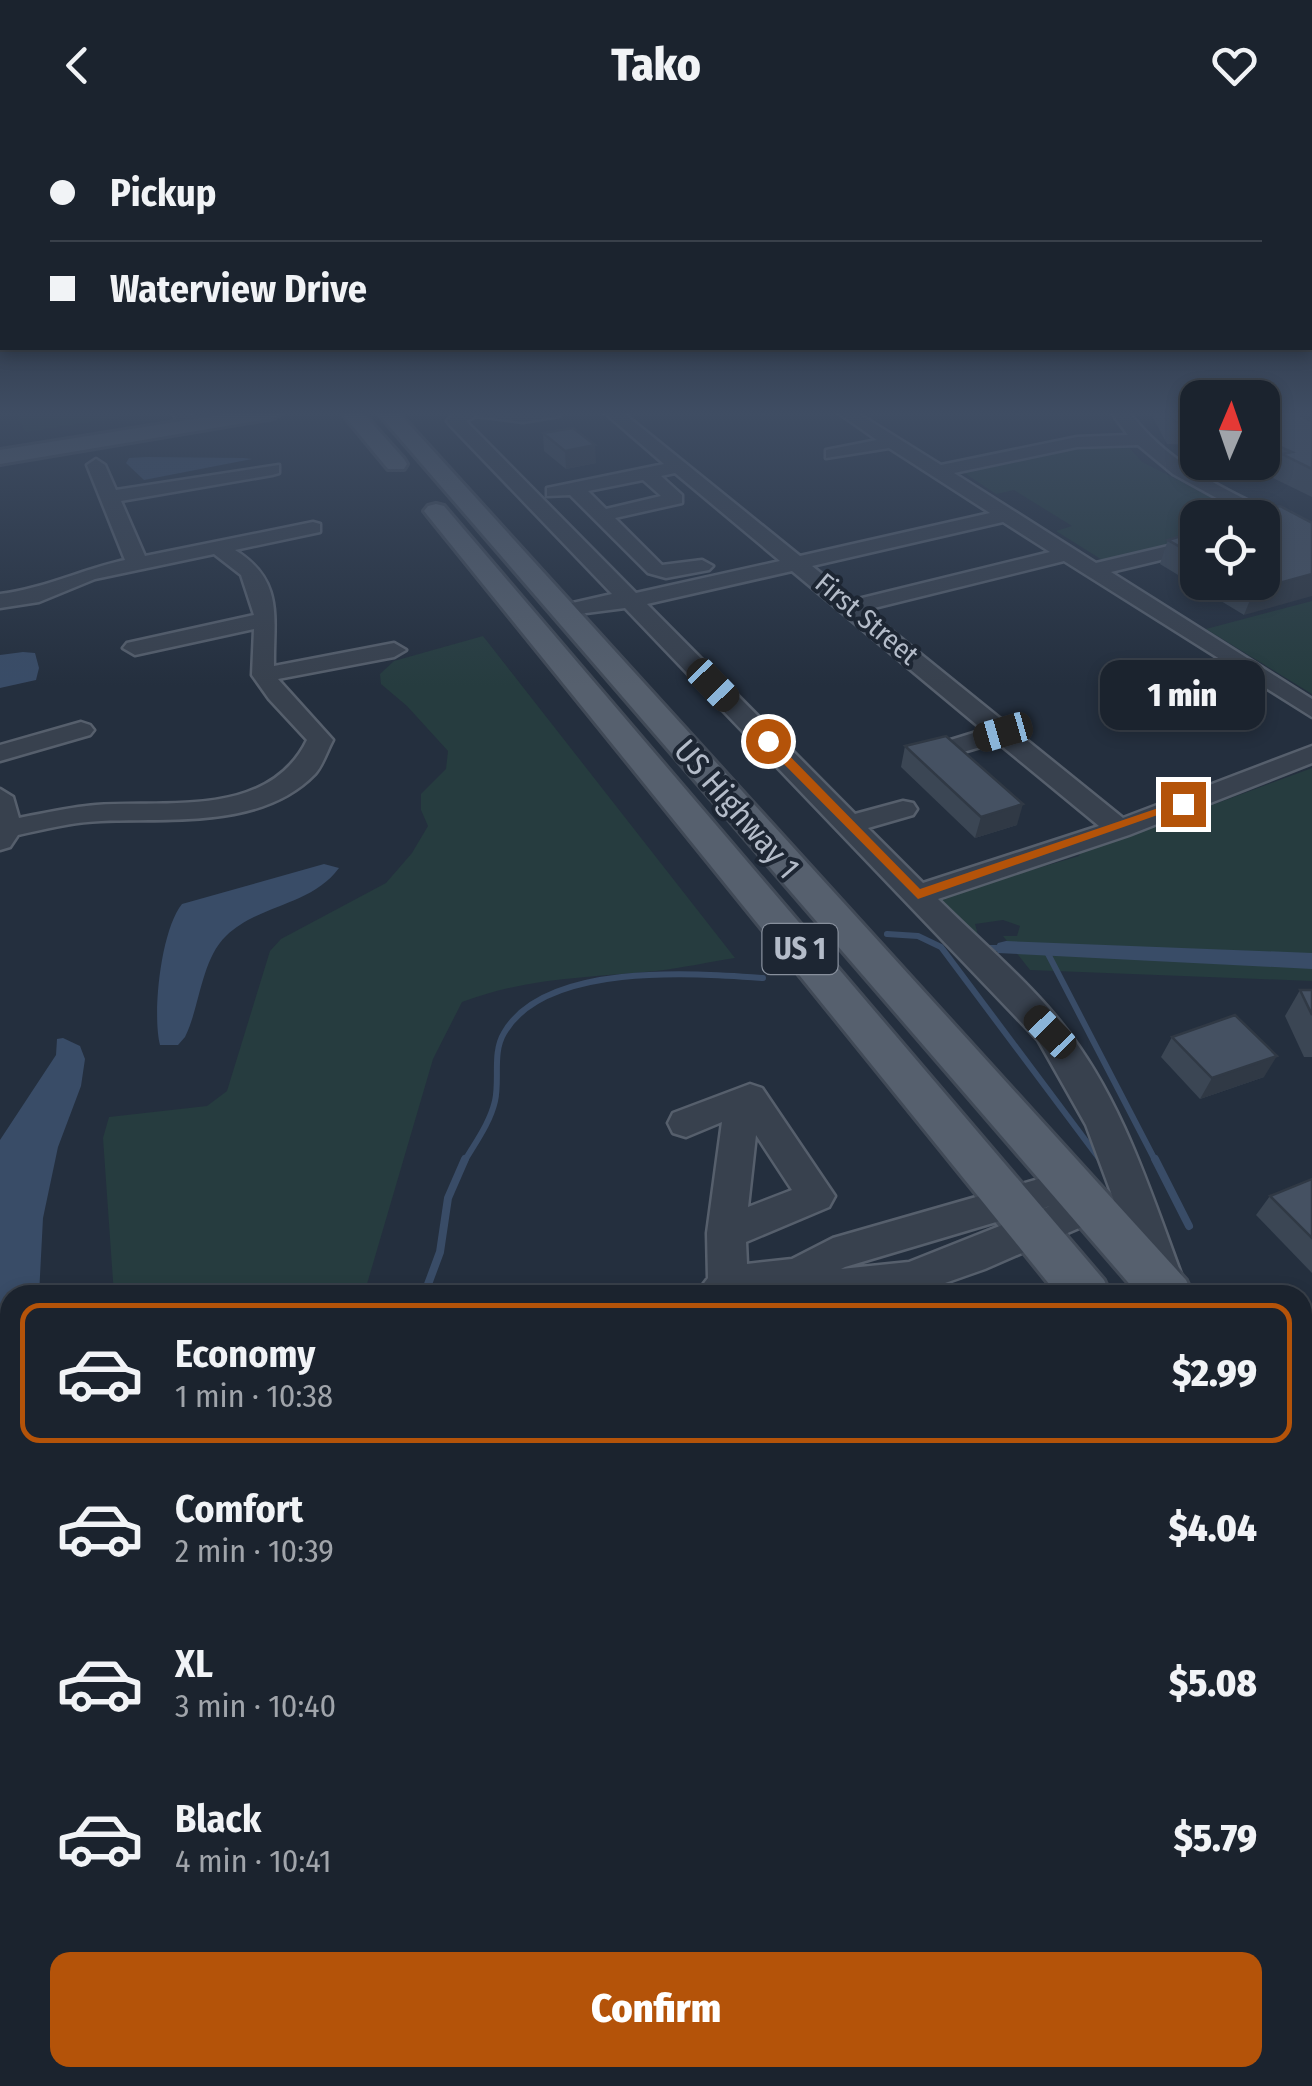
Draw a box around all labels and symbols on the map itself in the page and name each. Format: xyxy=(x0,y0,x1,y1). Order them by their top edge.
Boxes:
north arrow xyxy=(1180,380,1280,480)
street label: First Street xyxy=(809,566,926,672)
car xyxy=(681,653,745,717)
callout: 1 min xyxy=(1100,659,1266,729)
car xyxy=(970,709,1036,755)
route start xyxy=(746,719,791,764)
street label: US Highway 1 xyxy=(666,732,808,886)
route end xyxy=(1161,782,1206,827)
road number: US 1 xyxy=(762,924,838,974)
car xyxy=(1018,1000,1082,1064)

